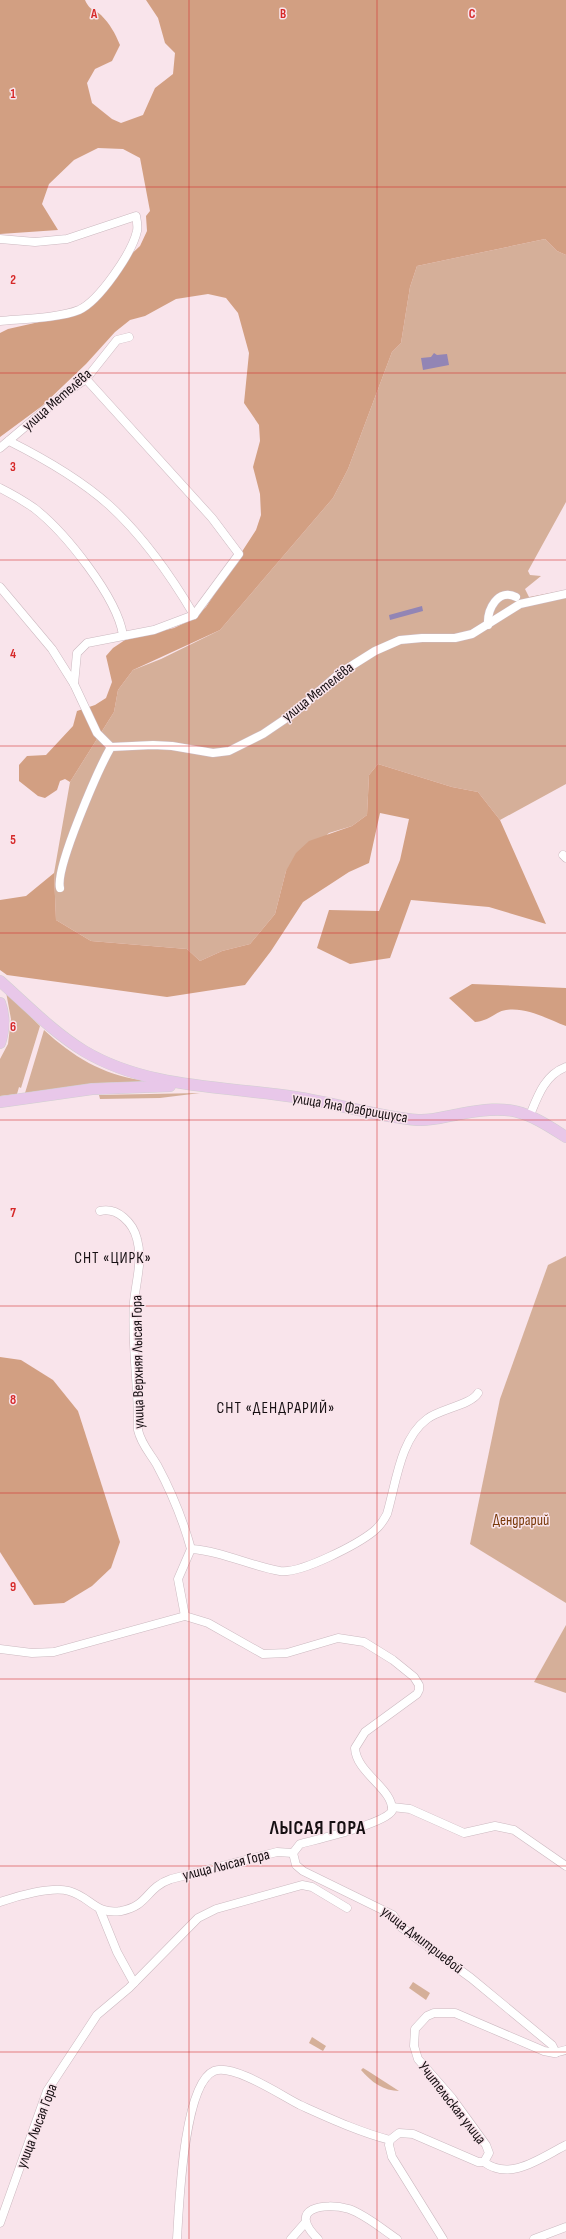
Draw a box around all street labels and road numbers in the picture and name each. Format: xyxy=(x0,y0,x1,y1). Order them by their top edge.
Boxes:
street label: улица Метелёва xyxy=(18,365,96,435)
street label: улица Метелёва xyxy=(278,658,358,726)
street label: улица Яна Фабрициуса xyxy=(291,1089,409,1128)
street label: улица Верхняя Лысая Гора xyxy=(127,1295,149,1429)
street label: улица Лысая Гора xyxy=(181,1845,272,1885)
street label: улица Дмитриевой xyxy=(377,1902,467,1978)
street label: Учительская улица xyxy=(414,2058,490,2148)
street label: улица Лысая Гора xyxy=(12,2081,62,2171)

